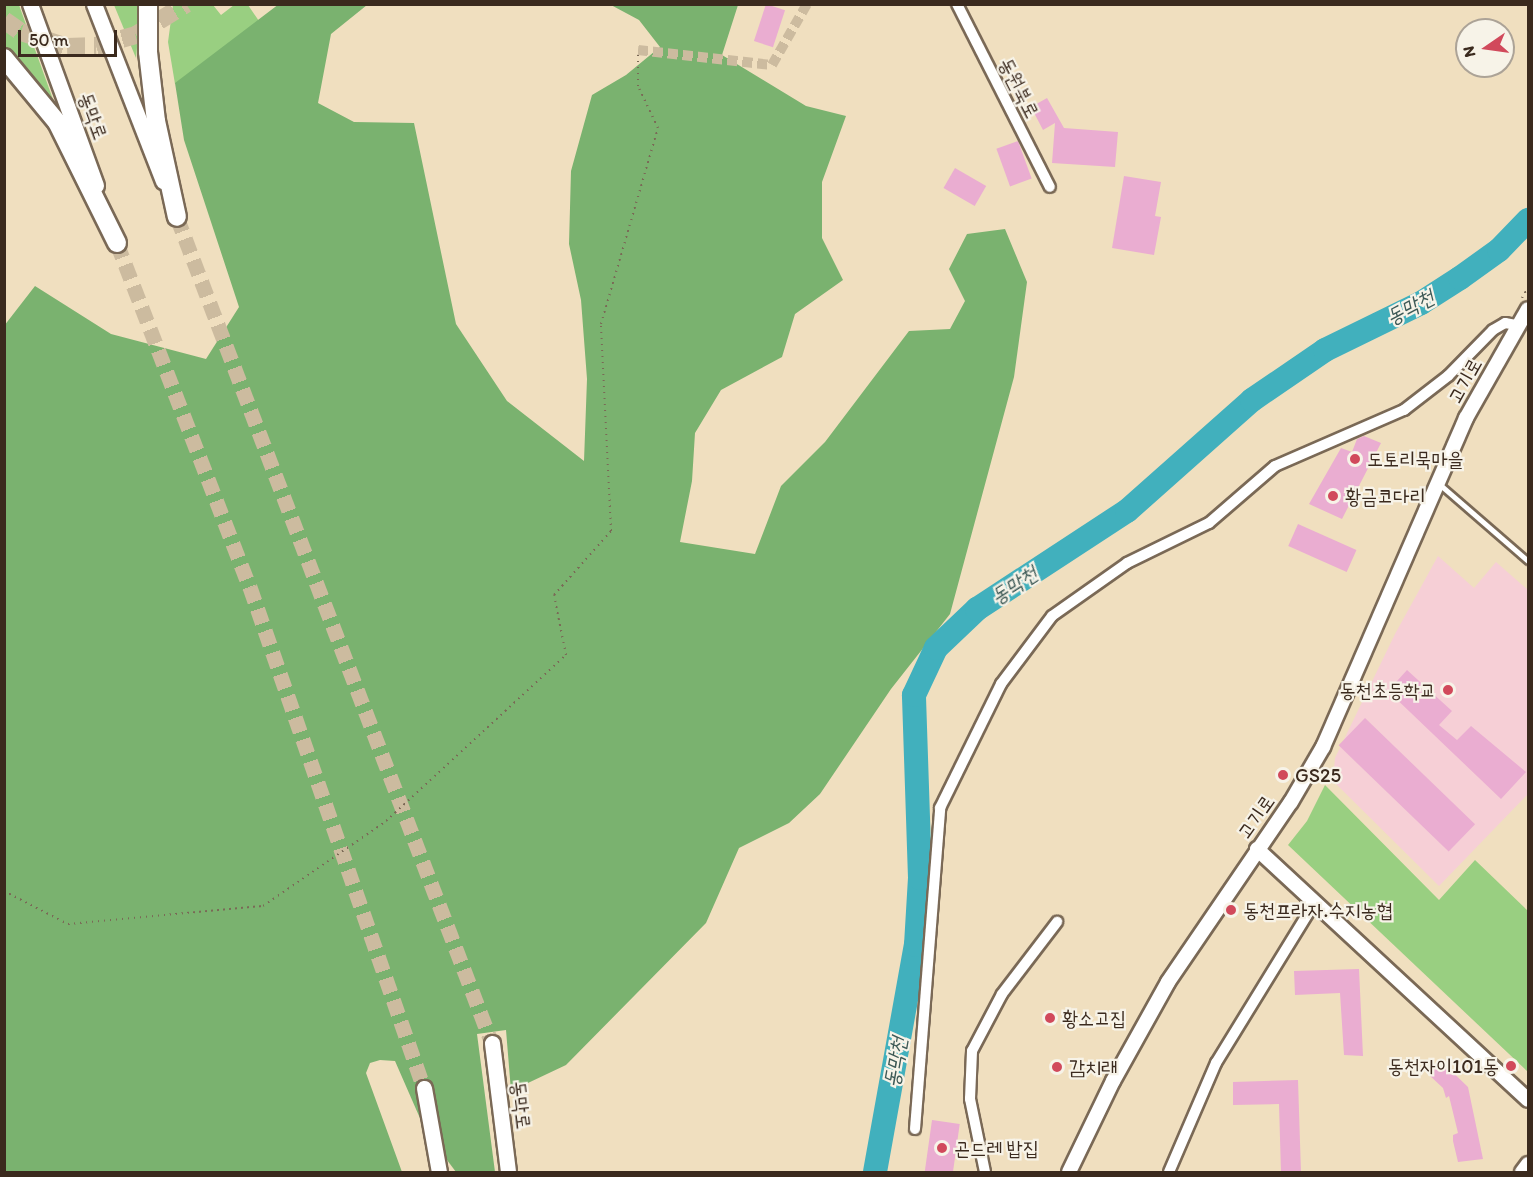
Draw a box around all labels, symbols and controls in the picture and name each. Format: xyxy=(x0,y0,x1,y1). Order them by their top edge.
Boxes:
scale bar xyxy=(21,18,120,56)
north arrow xyxy=(1455,18,1515,78)
text: 50 m xyxy=(29,29,69,51)
text: N xyxy=(1458,44,1479,59)
street label: 동원북로 xyxy=(994,54,1044,122)
street label: 동막로 xyxy=(73,89,113,143)
water label: 동막천 xyxy=(1382,284,1438,330)
street label: 고기로 xyxy=(1443,354,1487,408)
place label: 도토리묵마을 xyxy=(1367,447,1464,471)
marker: 도토리묵마을 xyxy=(1348,452,1362,466)
place label: 황금코다리 xyxy=(1345,484,1425,508)
marker: 황금코다리 xyxy=(1326,489,1340,503)
water label: 동막천 xyxy=(986,561,1042,609)
place label: 동천초등학교 xyxy=(1339,678,1436,702)
marker: 동천초등학교 xyxy=(1441,683,1455,697)
place label: GS25 xyxy=(1295,763,1341,787)
marker: GS25 xyxy=(1276,768,1290,782)
street label: 고기로 xyxy=(1232,790,1280,844)
place label: 동천프라자.수지농협 xyxy=(1243,898,1393,922)
marker: 동천프라자.수지농협 xyxy=(1224,903,1238,917)
place label: 황소고집 xyxy=(1062,1006,1126,1030)
marker: 황소고집 xyxy=(1043,1011,1057,1025)
water label: 동막천 xyxy=(878,1035,912,1089)
place label: 동천자이101동 xyxy=(1388,1054,1499,1078)
place label: 감치래 xyxy=(1069,1055,1117,1079)
marker: 동천자이101동 xyxy=(1504,1059,1518,1073)
marker: 감치래 xyxy=(1050,1060,1064,1074)
street label: 동막로 xyxy=(506,1080,536,1130)
place label: 곤드레 밥집 xyxy=(954,1136,1039,1160)
marker: 곤드레 밥집 xyxy=(935,1141,949,1155)

